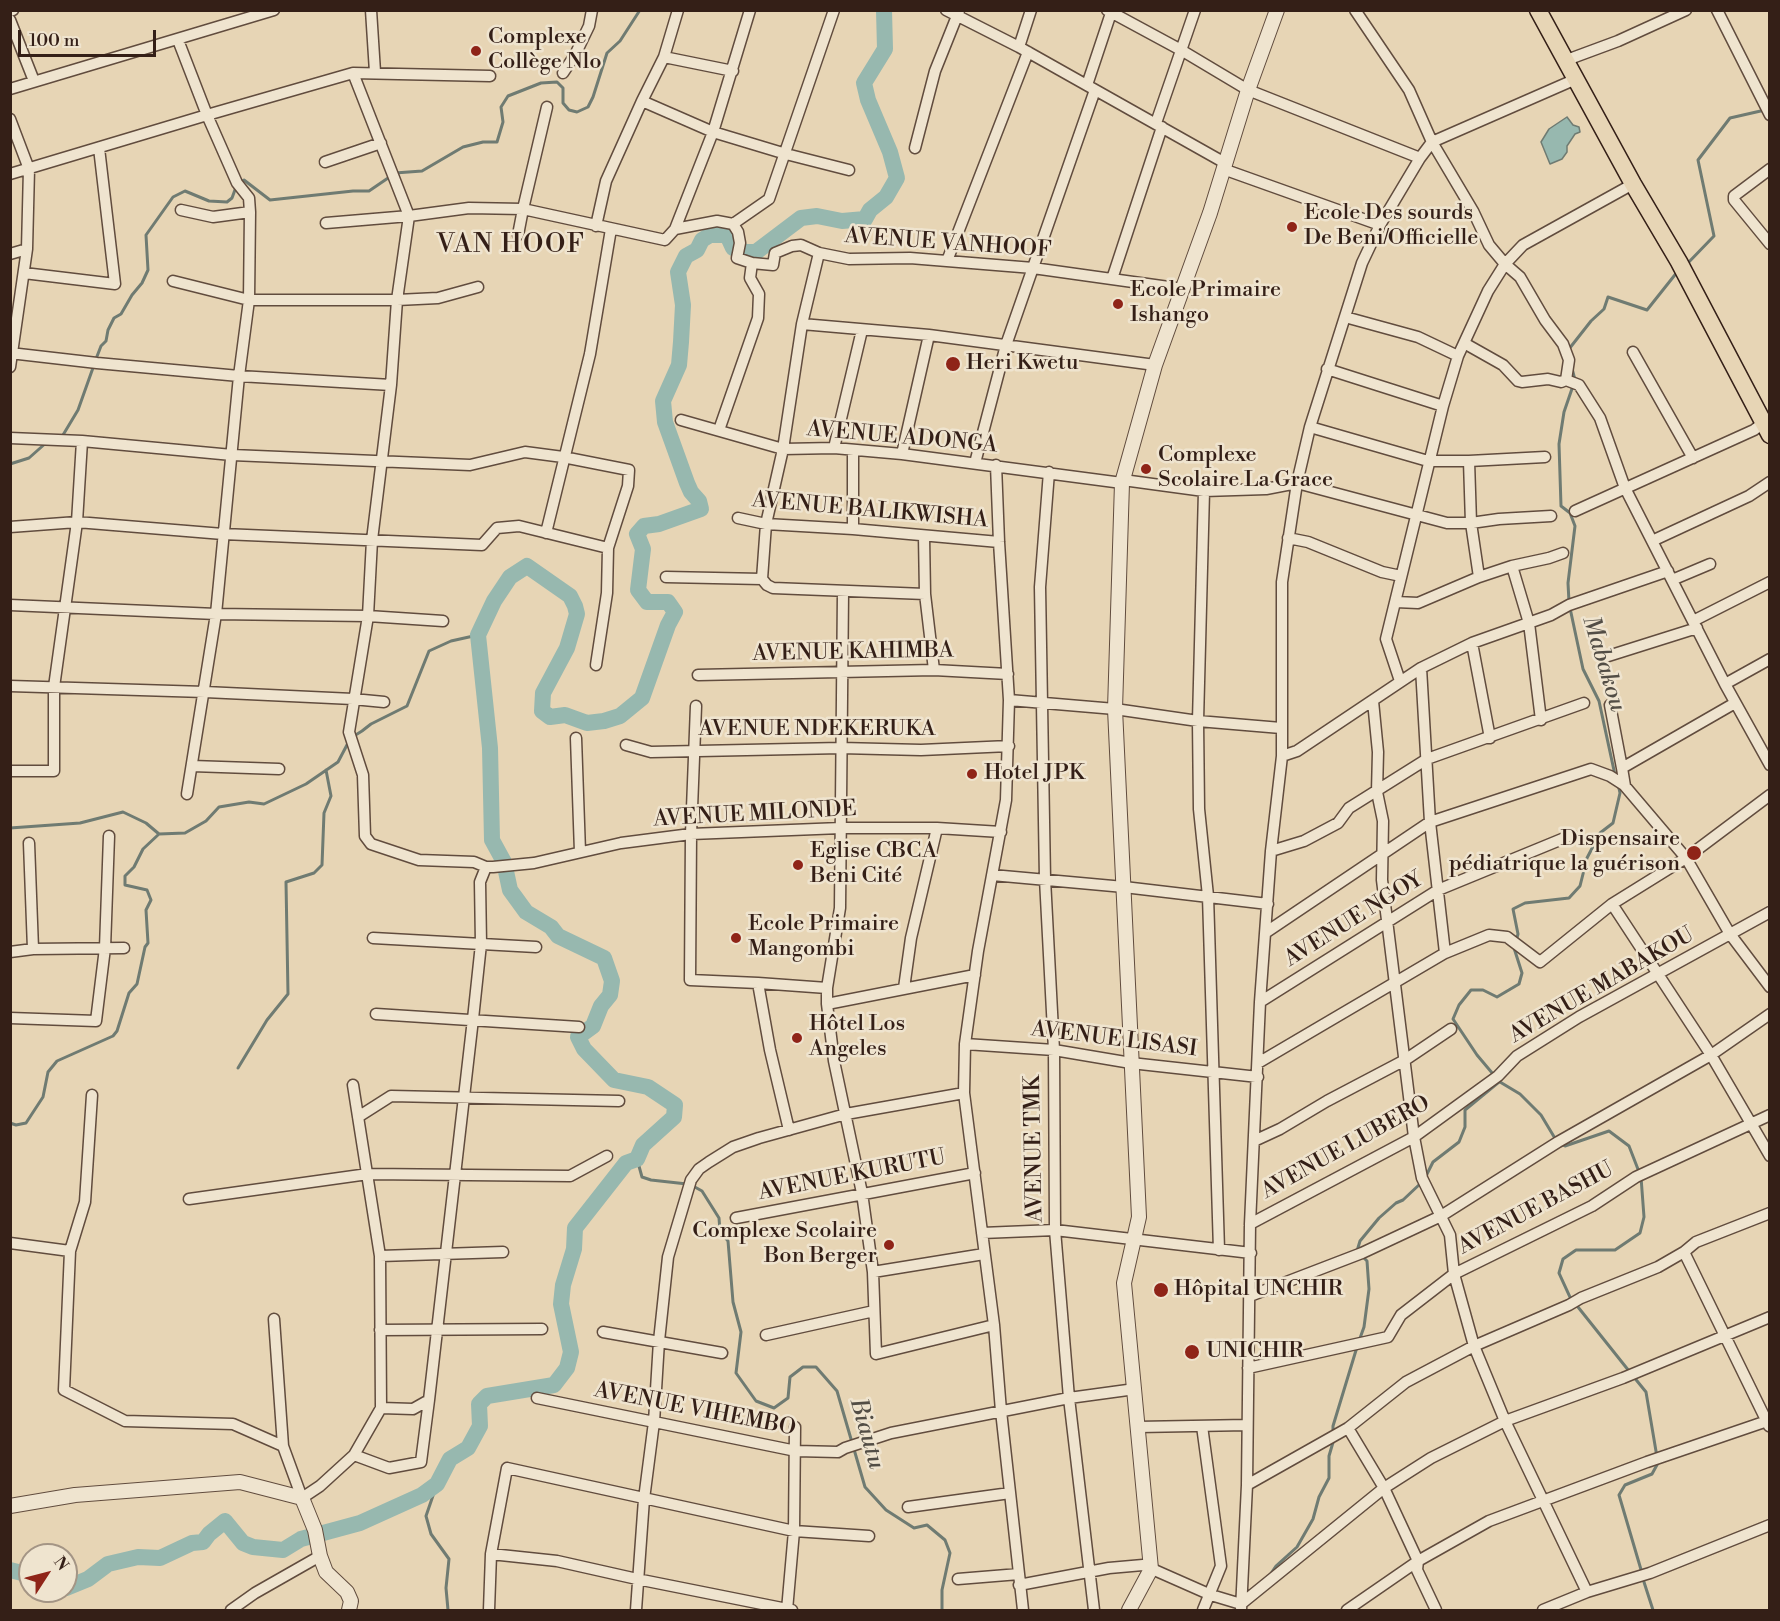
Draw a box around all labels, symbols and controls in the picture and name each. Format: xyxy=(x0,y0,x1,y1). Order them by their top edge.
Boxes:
scale bar xyxy=(21,18,159,56)
place label: Complexe Collège Nlo xyxy=(488,25,602,76)
text: 100 m xyxy=(29,29,80,52)
marker: Complexe Collège Nlo xyxy=(469,44,483,58)
place label: Ecole Des sourds De Beni/Officielle xyxy=(1304,201,1478,252)
marker: Ecole Des sourds De Beni/Officielle xyxy=(1285,220,1299,234)
street label: AVENUE VANHOOF xyxy=(844,224,1052,264)
district label: VAN HOOF xyxy=(437,230,585,262)
place label: Ecole Primaire Ishango xyxy=(1130,278,1281,330)
marker: Ecole Primaire Ishango xyxy=(1111,297,1125,311)
place label: Heri Kwetu xyxy=(966,351,1078,377)
marker: Heri Kwetu xyxy=(944,355,962,373)
street label: AVENUE ADONGA xyxy=(806,417,998,459)
place label: Complexe Scolaire La Grace xyxy=(1158,443,1333,494)
marker: Complexe Scolaire La Grace xyxy=(1139,462,1153,476)
street label: AVENUE BALIKWISHA xyxy=(751,488,989,534)
water label: Mabakou xyxy=(1575,612,1631,716)
street label: AVENUE KAHIMBA xyxy=(752,638,954,668)
street label: AVENUE NDEKERUKA xyxy=(699,717,935,743)
place label: Hotel JPK xyxy=(984,761,1085,787)
marker: Hotel JPK xyxy=(965,767,979,781)
street label: AVENUE MILONDE xyxy=(653,796,857,834)
place label: Dispensaire pédiatrique la guérison xyxy=(1449,827,1680,878)
place label: Eglise CBCA Beni Cité xyxy=(810,839,937,890)
marker: Dispensaire pédiatrique la guérison xyxy=(1685,844,1703,862)
marker: Eglise CBCA Beni Cité xyxy=(791,858,805,872)
street label: AVENUE NGOY xyxy=(1280,867,1428,973)
place label: Ecole Primaire Mangombi xyxy=(748,912,899,963)
street label: AVENUE MABAKOU xyxy=(1505,922,1699,1050)
marker: Ecole Primaire Mangombi xyxy=(729,931,743,945)
place label: Hôtel Los Angeles xyxy=(809,1012,905,1064)
street label: AVENUE LISASI xyxy=(1029,1017,1199,1063)
marker: Hôtel Los Angeles xyxy=(790,1031,804,1045)
street label: AVENUE TMK xyxy=(1021,1075,1049,1223)
street label: AVENUE LUBERO xyxy=(1257,1091,1435,1205)
street label: AVENUE KURUTU xyxy=(756,1145,948,1207)
street label: AVENUE BASHU xyxy=(1454,1157,1618,1261)
place label: Complexe Scolaire Bon Berger xyxy=(692,1219,877,1270)
marker: Complexe Scolaire Bon Berger xyxy=(882,1238,896,1252)
place label: Hôpital UNCHIR xyxy=(1174,1277,1343,1303)
marker: Hôpital UNCHIR xyxy=(1152,1281,1170,1299)
place label: UNICHIR xyxy=(1206,1339,1303,1365)
marker: UNICHIR xyxy=(1183,1343,1201,1361)
street label: AVENUE VIHEMBO xyxy=(592,1378,798,1442)
water label: Biautu xyxy=(842,1395,890,1473)
north arrow xyxy=(18,1543,78,1603)
text: N xyxy=(49,1553,73,1575)

